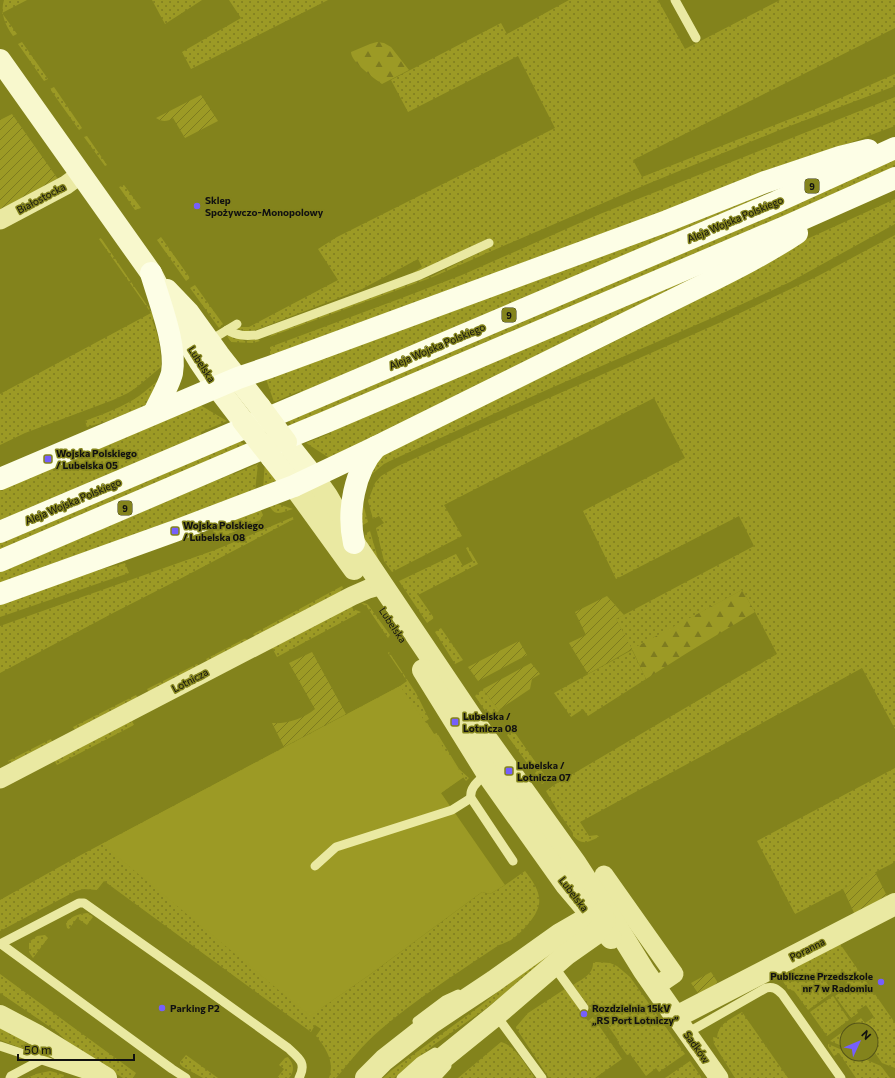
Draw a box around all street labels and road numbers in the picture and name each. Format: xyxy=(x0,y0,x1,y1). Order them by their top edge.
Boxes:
road number: 9 xyxy=(805,179,819,193)
street label: Białostocka xyxy=(15,180,67,216)
street label: Aleja Wojska Polskiego xyxy=(685,193,785,245)
road number: 9 xyxy=(502,308,516,322)
street label: Aleja Wojska Polskiego xyxy=(387,320,487,372)
street label: Lubelska xyxy=(186,344,218,384)
street label: Aleja Wojska Polskiego xyxy=(23,475,123,527)
road number: 9 xyxy=(118,501,132,515)
street label: Lubelska xyxy=(377,605,409,645)
street label: Lotnicza xyxy=(170,666,210,694)
street label: Lubelska xyxy=(557,874,591,914)
street label: Poranna xyxy=(787,935,827,963)
street label: Sadków xyxy=(682,1029,712,1065)

